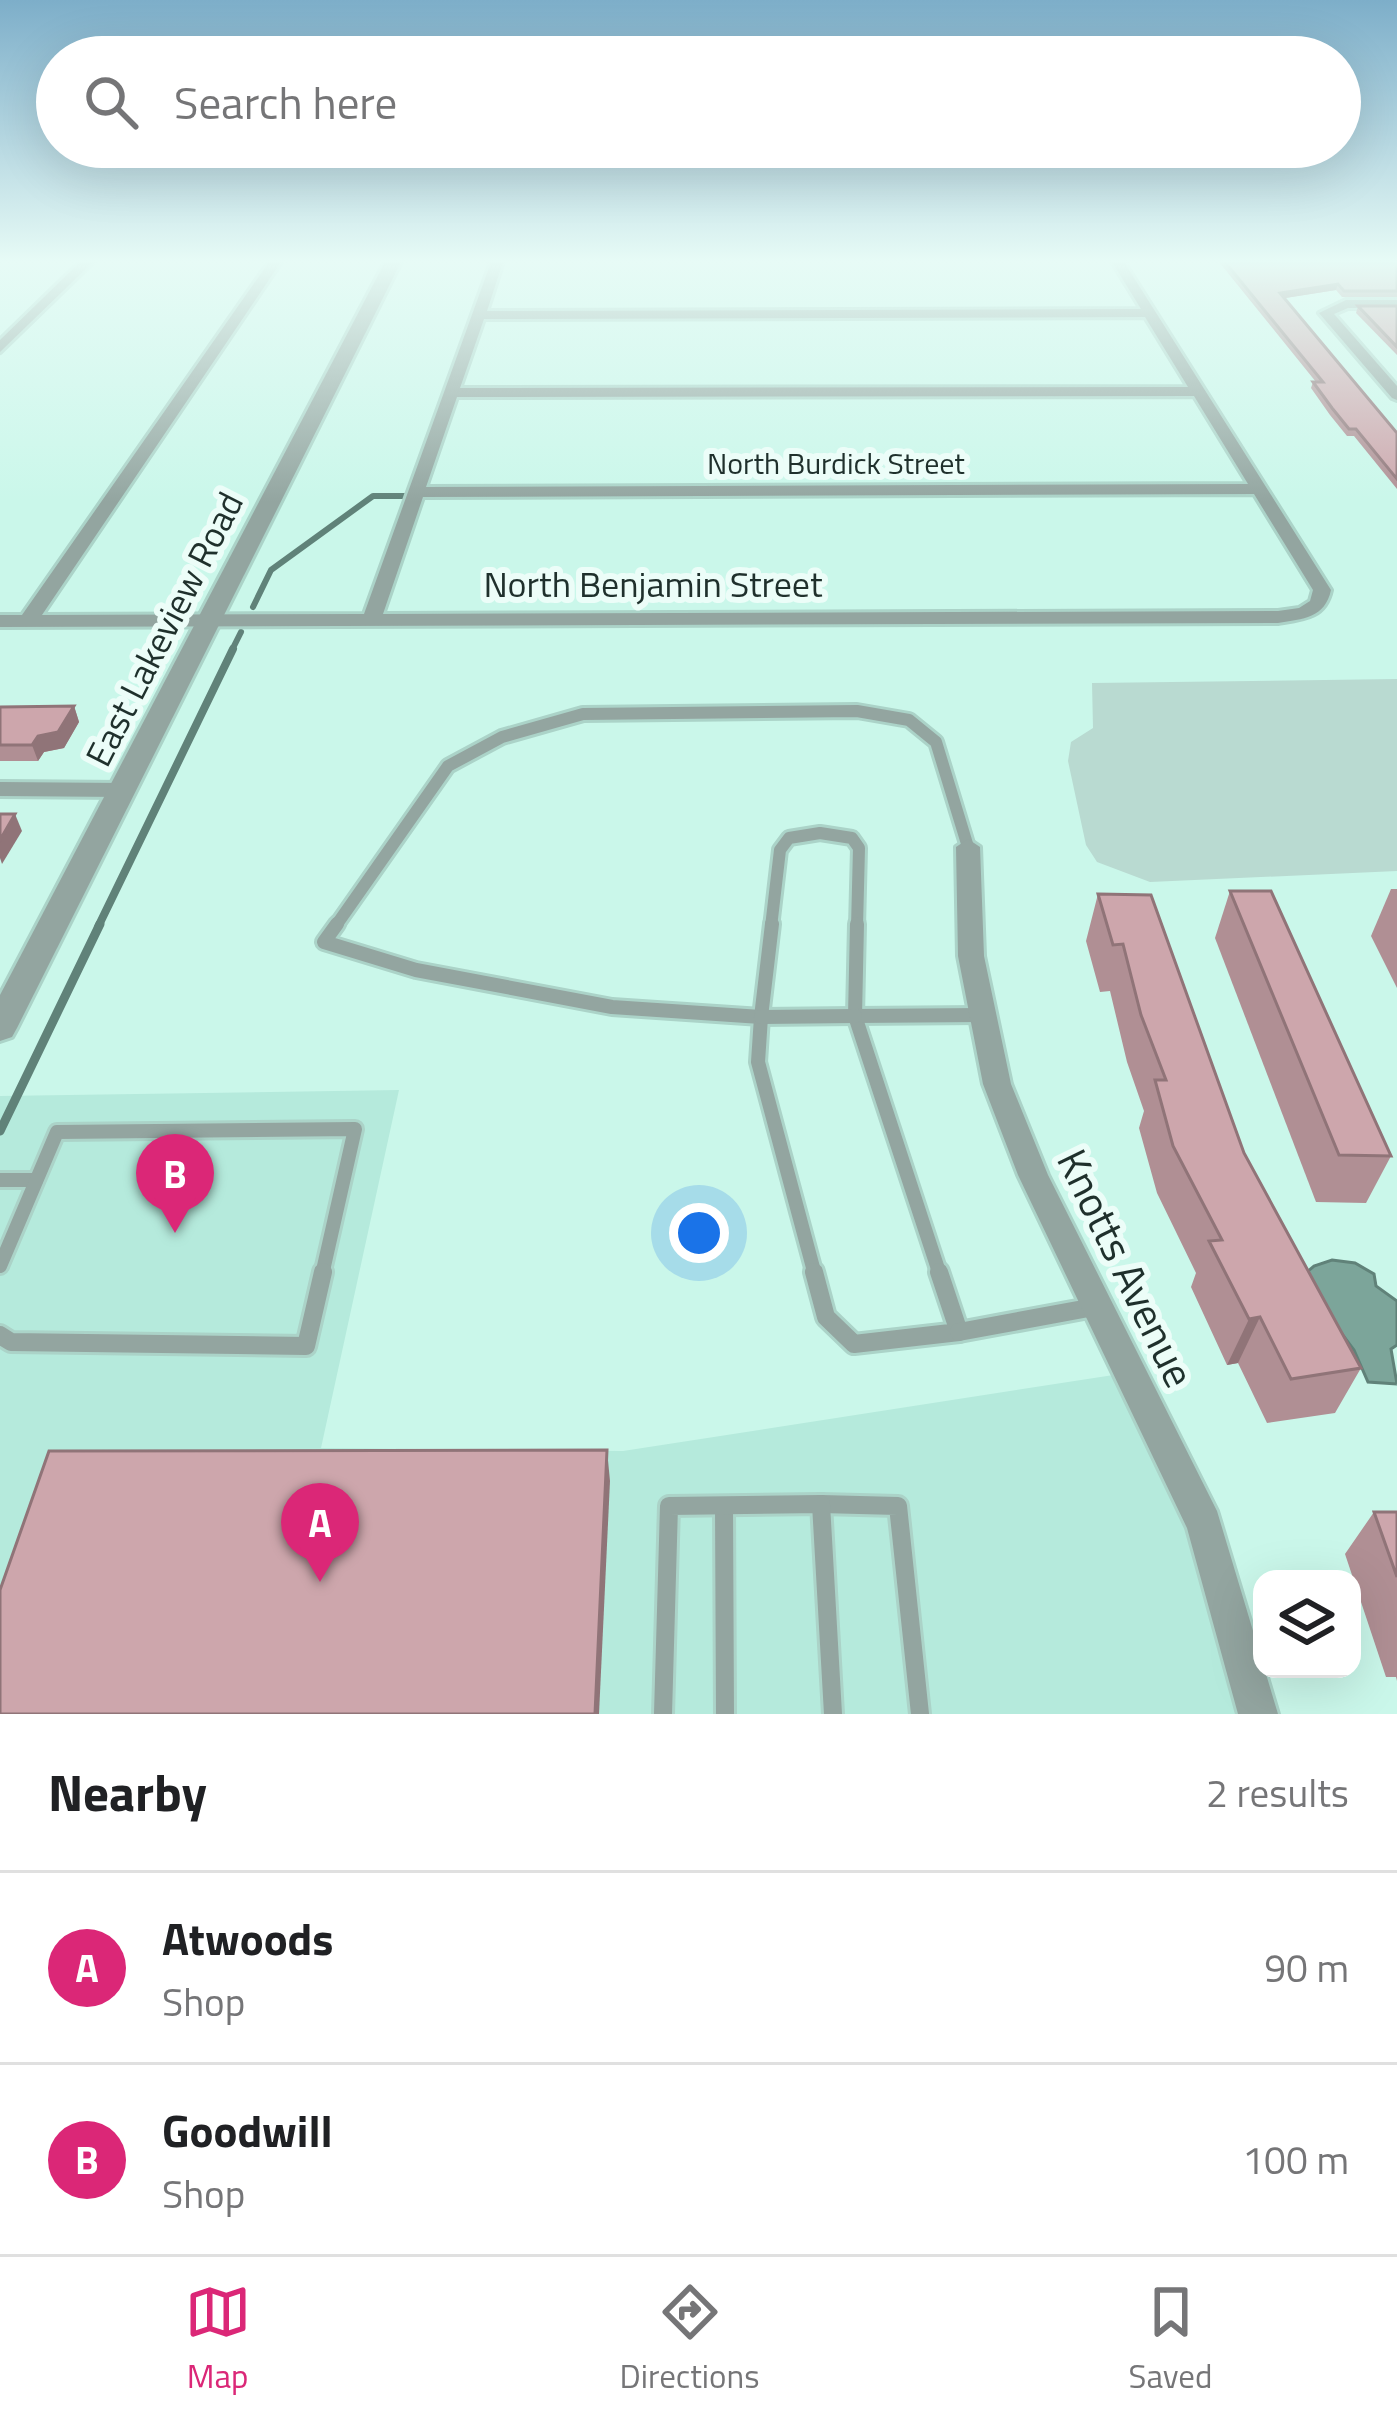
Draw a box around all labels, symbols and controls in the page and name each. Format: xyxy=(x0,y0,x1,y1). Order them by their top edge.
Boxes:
search box xyxy=(36,36,1361,168)
text: Search here xyxy=(174,68,397,136)
icon: search xyxy=(78,69,144,135)
street label: North Burdick Street xyxy=(707,440,965,486)
street label: East Lakeview Road xyxy=(71,482,257,776)
street label: North Benjamin Street xyxy=(483,556,823,611)
pin: B xyxy=(136,1134,214,1233)
street label: Knotts Avenue xyxy=(1042,1138,1212,1398)
your location xyxy=(669,1203,729,1263)
pin: A xyxy=(281,1483,359,1582)
map controls xyxy=(1253,1570,1361,1678)
button: layers xyxy=(1253,1570,1361,1678)
text: Nearby xyxy=(48,1753,207,1831)
text: 2 results xyxy=(1206,1763,1349,1822)
text: Atwoods xyxy=(162,1904,334,1972)
text: A xyxy=(75,1938,99,1997)
text: 90 m xyxy=(1264,1938,1349,1997)
text: Shop xyxy=(162,1972,245,2031)
text: Goodwill xyxy=(162,2096,333,2164)
text: B xyxy=(75,2130,99,2189)
text: 100 m xyxy=(1242,2130,1349,2189)
text: Shop xyxy=(162,2164,245,2223)
tab: Map xyxy=(185,2279,251,2401)
tab: Directions xyxy=(620,2279,760,2401)
tab: Saved xyxy=(1129,2279,1212,2401)

